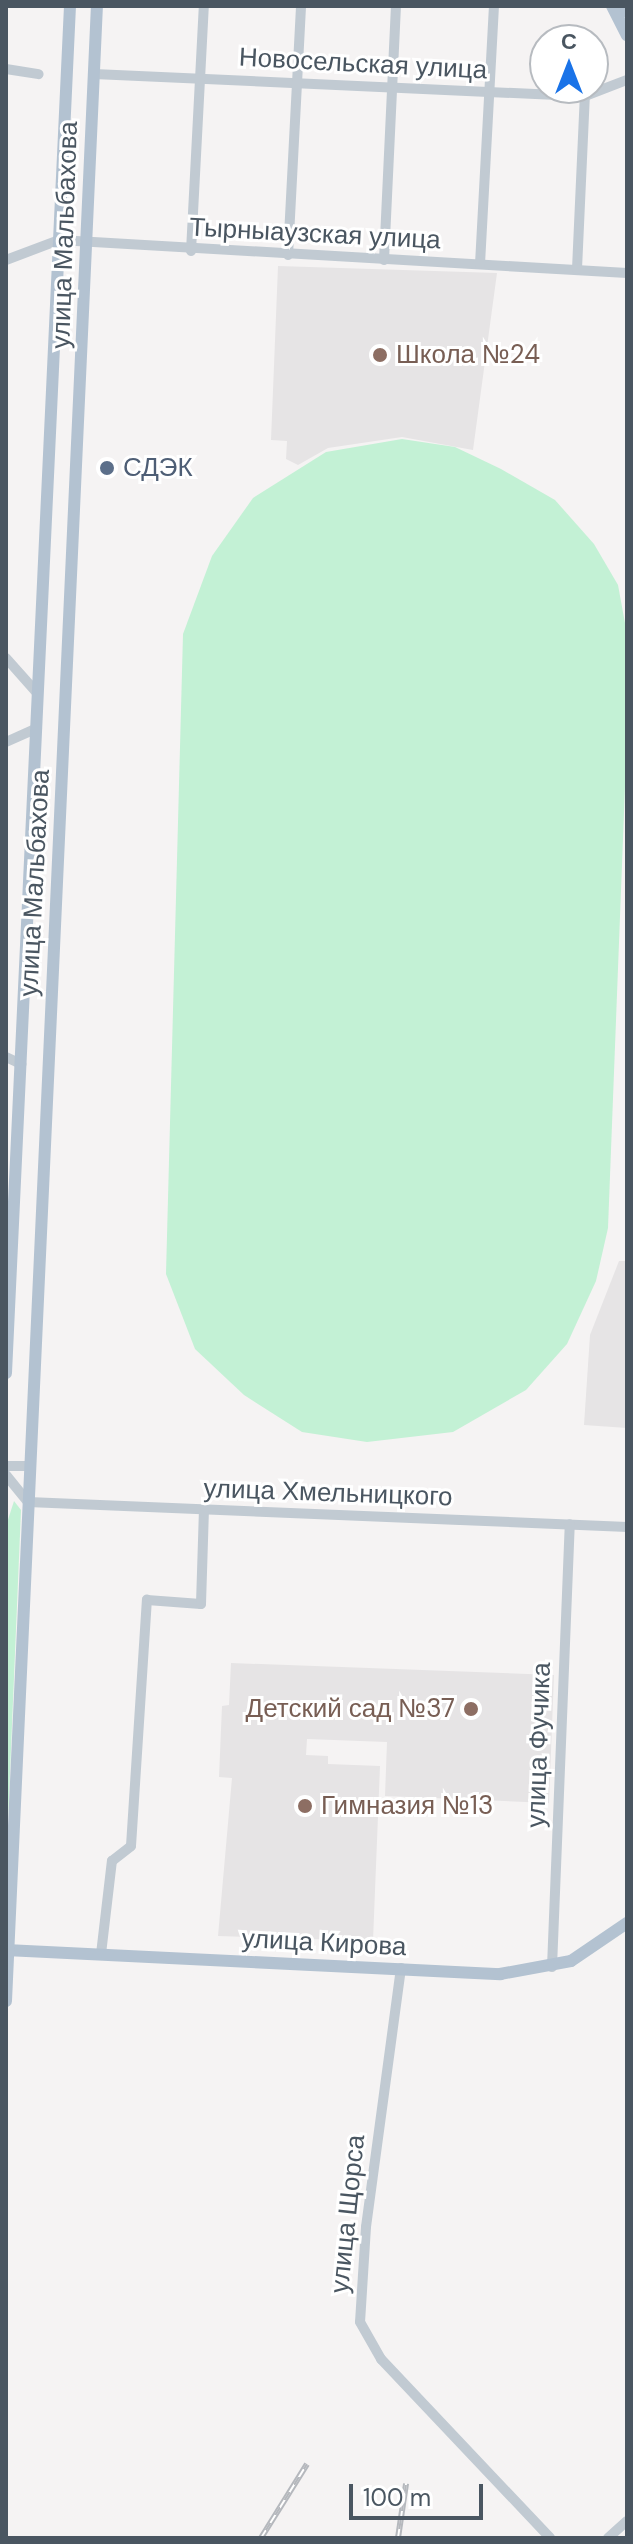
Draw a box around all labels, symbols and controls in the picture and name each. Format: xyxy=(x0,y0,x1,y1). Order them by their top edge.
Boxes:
north arrow xyxy=(529,24,609,104)
text: С xyxy=(561,27,577,56)
street label: Новосельская улица xyxy=(238,42,488,86)
street label: улица Мальбахова xyxy=(45,121,85,349)
street label: Тырныаузская улица xyxy=(189,212,441,256)
place label: Школа №24 xyxy=(396,339,540,371)
marker: Школа №24 xyxy=(371,346,389,364)
place label: СДЭК xyxy=(123,452,193,484)
marker: СДЭК xyxy=(98,459,116,477)
street label: улица Мальбахова xyxy=(13,769,57,997)
street label: улица Хмельницкого xyxy=(203,1473,453,1513)
street label: улица Фучика xyxy=(521,1662,557,1828)
place label: Детский сад №37 xyxy=(246,1693,455,1725)
marker: Детский сад №37 xyxy=(462,1700,480,1718)
place label: Гимназия №13 xyxy=(321,1790,493,1822)
marker: Гимназия №13 xyxy=(296,1797,314,1815)
street label: улица Кирова xyxy=(241,1923,407,1963)
street label: улица Щорса xyxy=(324,2133,372,2295)
scale bar xyxy=(353,2468,487,2518)
text: 100 m xyxy=(363,2482,431,2513)

